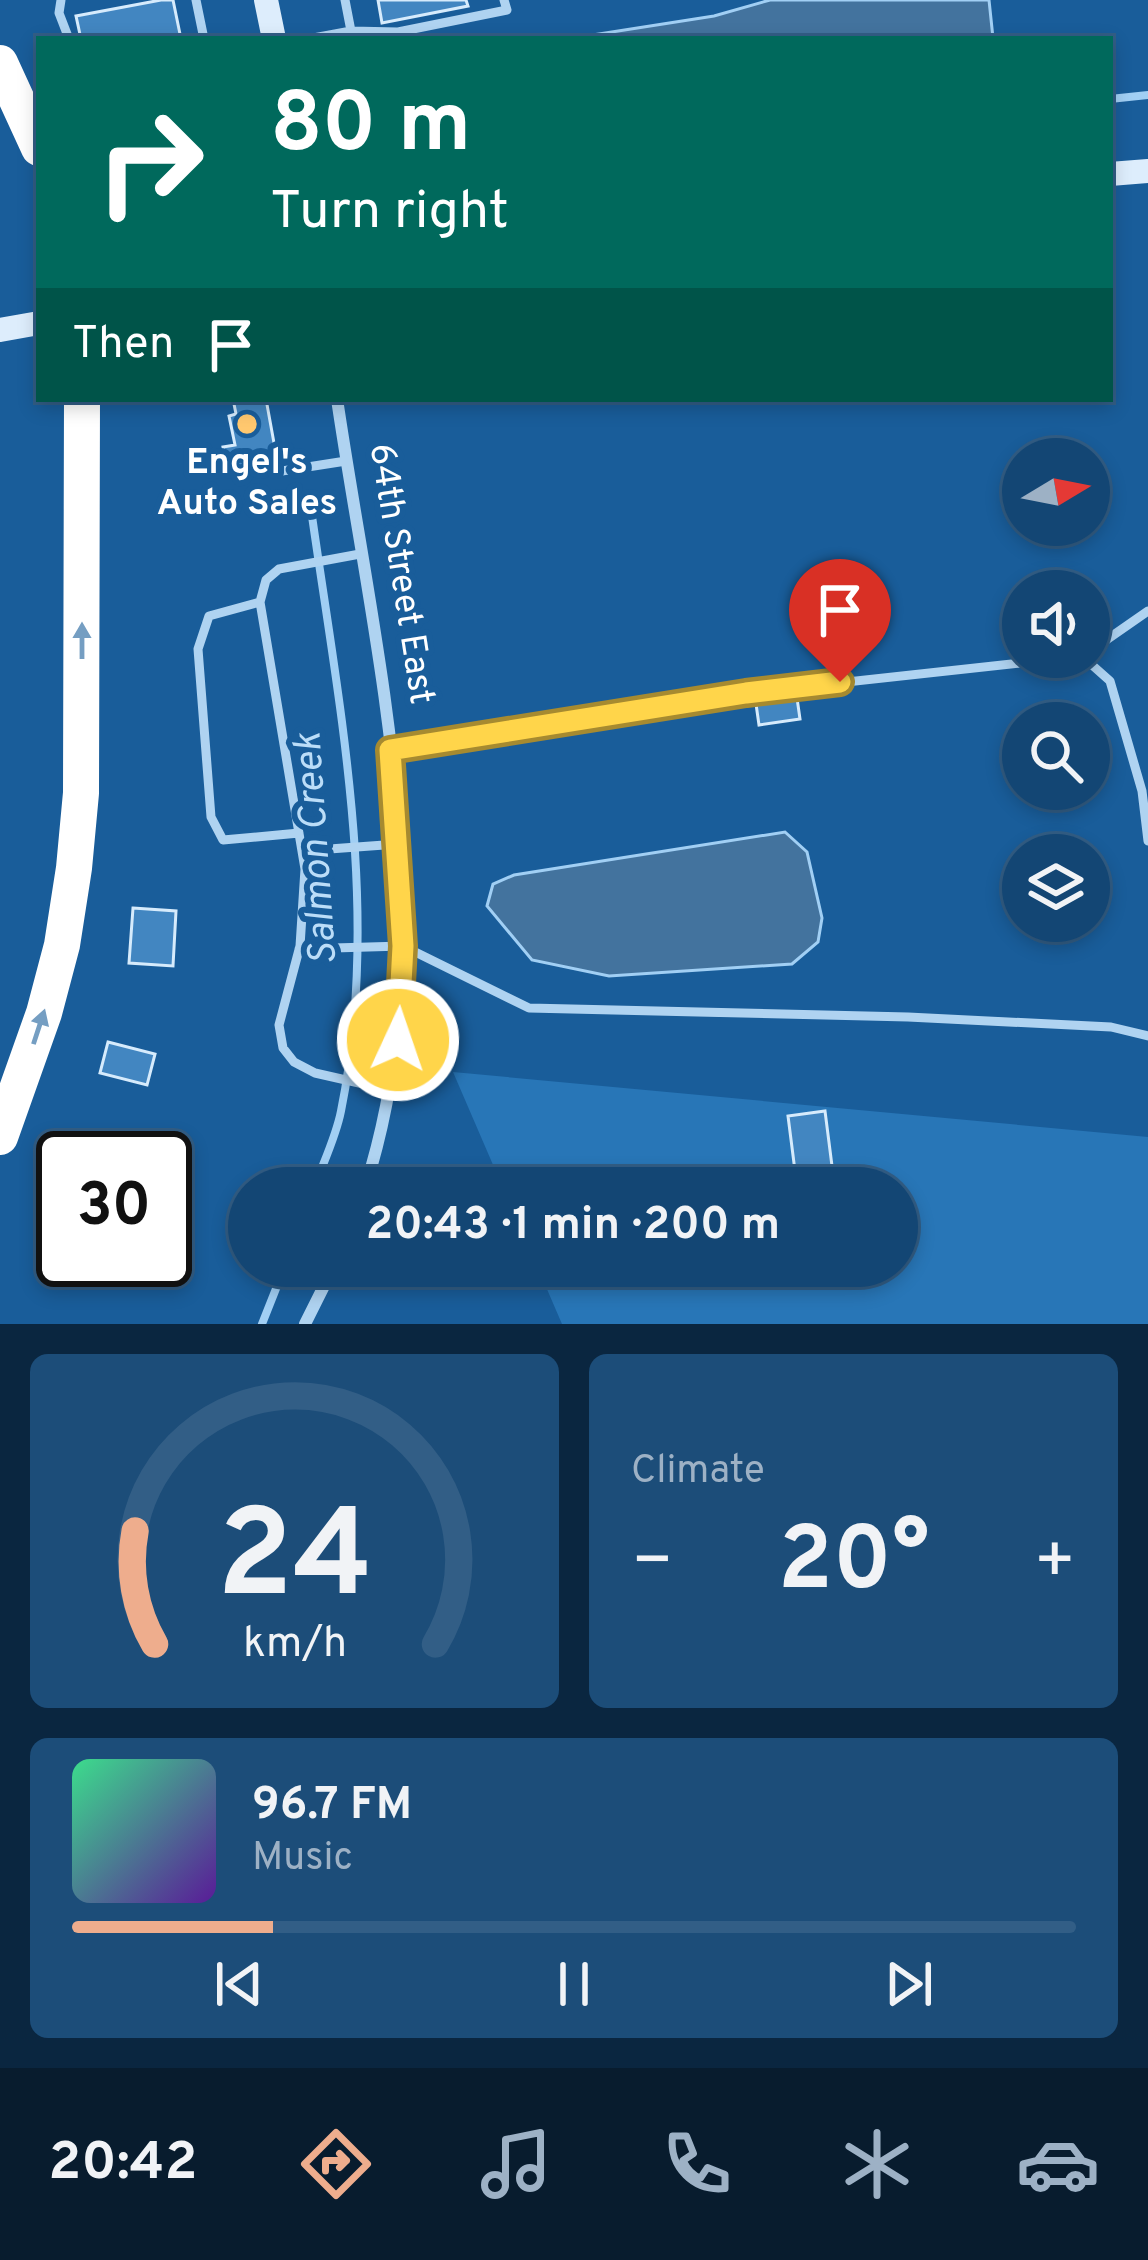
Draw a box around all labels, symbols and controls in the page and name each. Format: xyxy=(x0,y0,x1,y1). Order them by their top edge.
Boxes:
text: 80 m xyxy=(270,75,471,181)
icon: right xyxy=(72,84,228,240)
text: Turn right xyxy=(270,179,509,248)
icon: arrive xyxy=(198,312,264,378)
text: Then xyxy=(72,317,174,374)
marker: Engel's Auto Sales xyxy=(234,411,260,437)
north arrow xyxy=(1002,438,1110,546)
map controls xyxy=(1002,438,1110,942)
street label: 64th Street East xyxy=(357,440,443,708)
place label: Engel's Auto Sales xyxy=(157,441,337,528)
pin xyxy=(789,559,891,682)
button: sound xyxy=(1002,570,1110,678)
icon: arrive xyxy=(807,577,873,643)
one-way arrow xyxy=(72,621,92,659)
button: search xyxy=(1002,702,1110,810)
water label: Salmon Creek xyxy=(285,730,351,967)
button: layers xyxy=(1002,834,1110,942)
position arrow xyxy=(335,977,461,1103)
one-way arrow xyxy=(30,1008,49,1045)
speed limit sign: 30 xyxy=(36,1131,192,1287)
text: 20:43 · 1 min · 200 m xyxy=(366,1198,780,1255)
text: Climate xyxy=(631,1448,765,1497)
text: 24 xyxy=(216,1483,373,1641)
text: 20° xyxy=(778,1508,929,1621)
text: − xyxy=(631,1523,674,1606)
text: + xyxy=(1033,1523,1076,1606)
text: km/h xyxy=(242,1618,347,1672)
text: 96.7 FM xyxy=(252,1778,412,1835)
text: Music xyxy=(252,1835,353,1884)
icon: previous xyxy=(206,1951,272,2017)
icon: pause xyxy=(541,1951,607,2017)
icon: next xyxy=(876,1951,942,2017)
icon: directions xyxy=(294,2122,378,2206)
icon: music xyxy=(474,2122,558,2206)
icon: phone xyxy=(655,2122,739,2206)
icon: climate xyxy=(835,2122,919,2206)
icon: car xyxy=(1016,2122,1100,2206)
text: 20:42 xyxy=(48,2130,198,2199)

